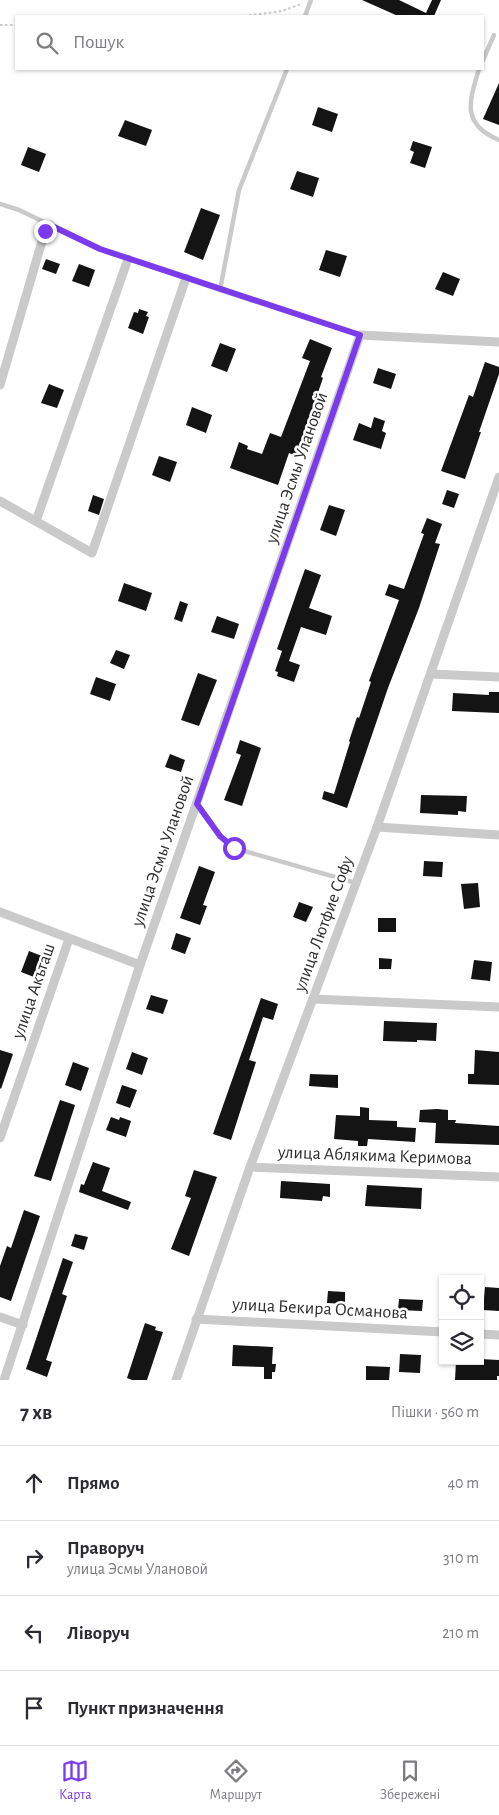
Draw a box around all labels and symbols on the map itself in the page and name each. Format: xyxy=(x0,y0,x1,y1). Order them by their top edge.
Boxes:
route end xyxy=(34,220,57,243)
street label: улица Эсмы Улановой xyxy=(262,390,331,547)
street label: улица Эсмы Улановой xyxy=(128,773,197,930)
route start xyxy=(223,837,246,860)
street label: улица Лютфие Софу xyxy=(291,854,357,995)
street label: улица Акъташ xyxy=(9,941,59,1042)
street label: улица Аблякима Керимова xyxy=(277,1143,472,1168)
street label: улица Бекира Османова xyxy=(231,1295,408,1323)

